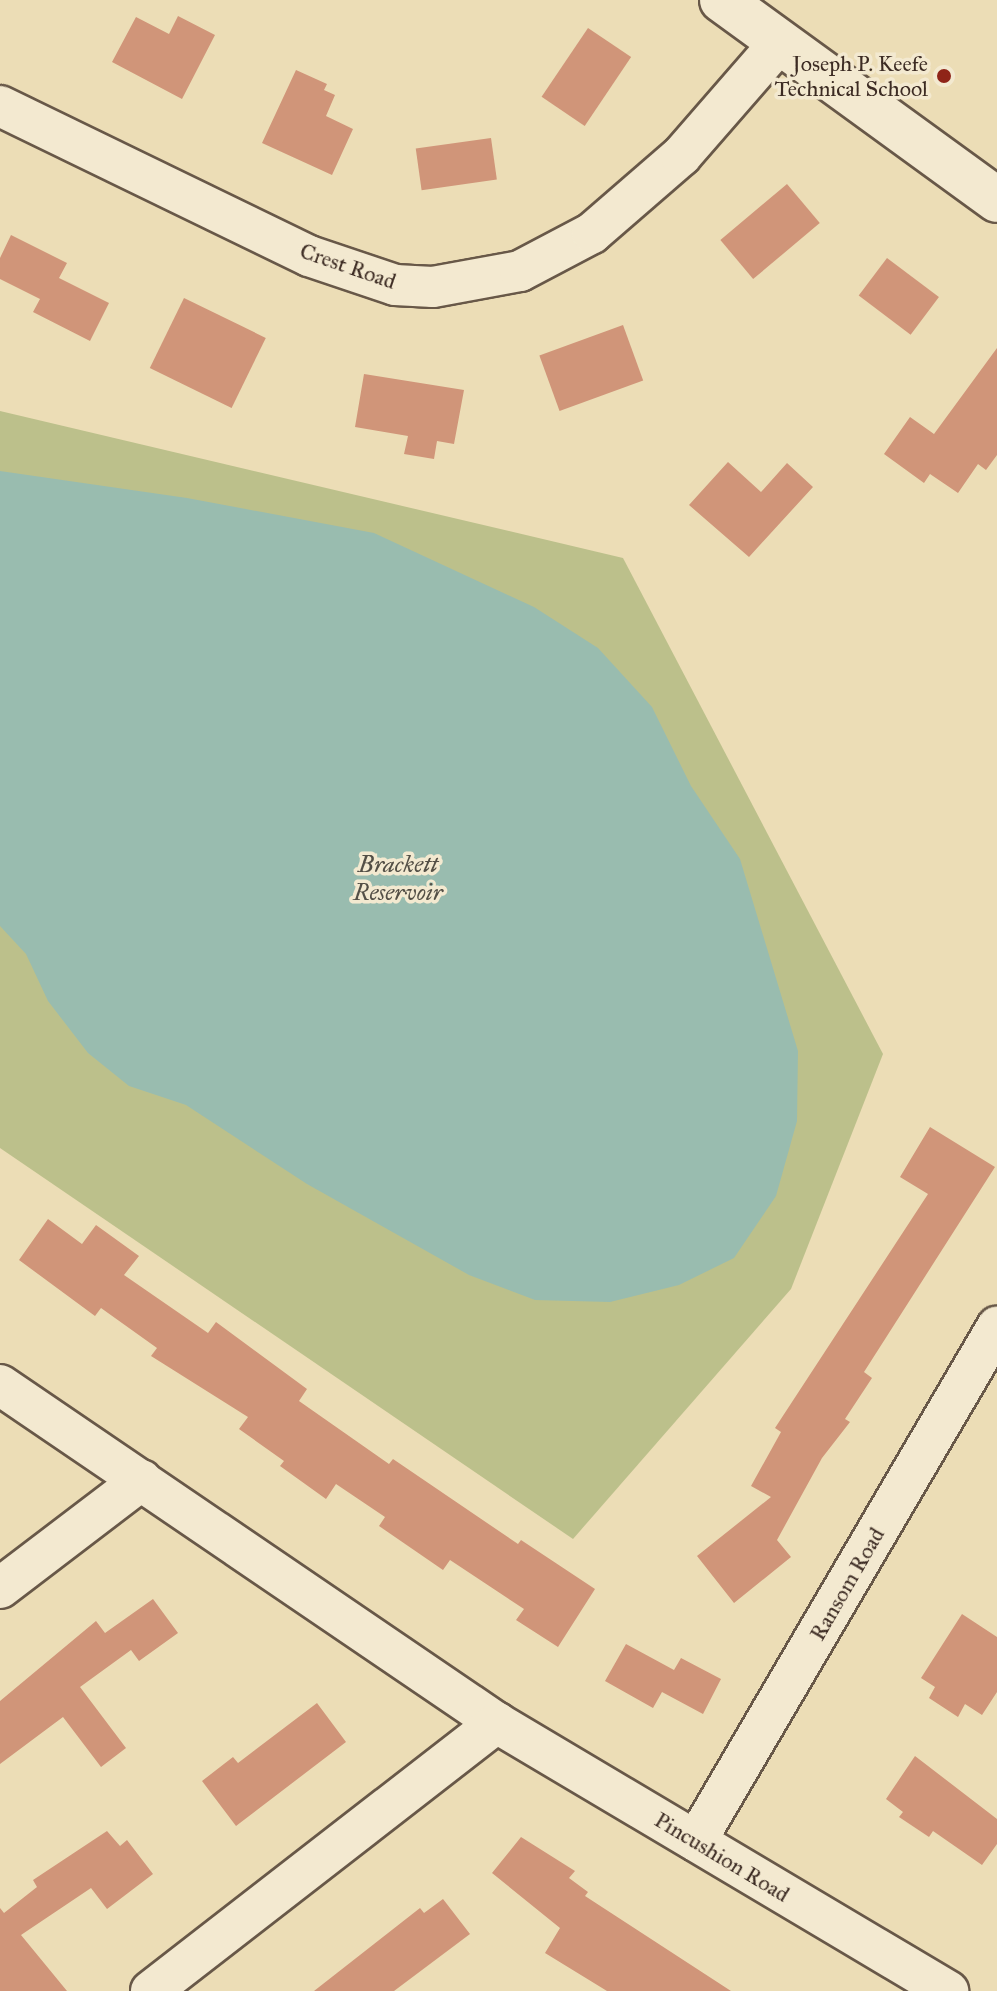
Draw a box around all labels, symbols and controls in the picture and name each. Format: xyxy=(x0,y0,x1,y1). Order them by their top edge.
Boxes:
place label: Joseph P. Keefe Technical School xyxy=(774,50,928,102)
marker: Joseph P. Keefe Technical School xyxy=(935,67,953,85)
street label: Crest Road xyxy=(297,237,399,295)
water label: Brackett Reservoir xyxy=(353,851,443,907)
street label: Ransom Road xyxy=(804,1523,890,1645)
street label: Pincushion Road xyxy=(650,1806,794,1908)

